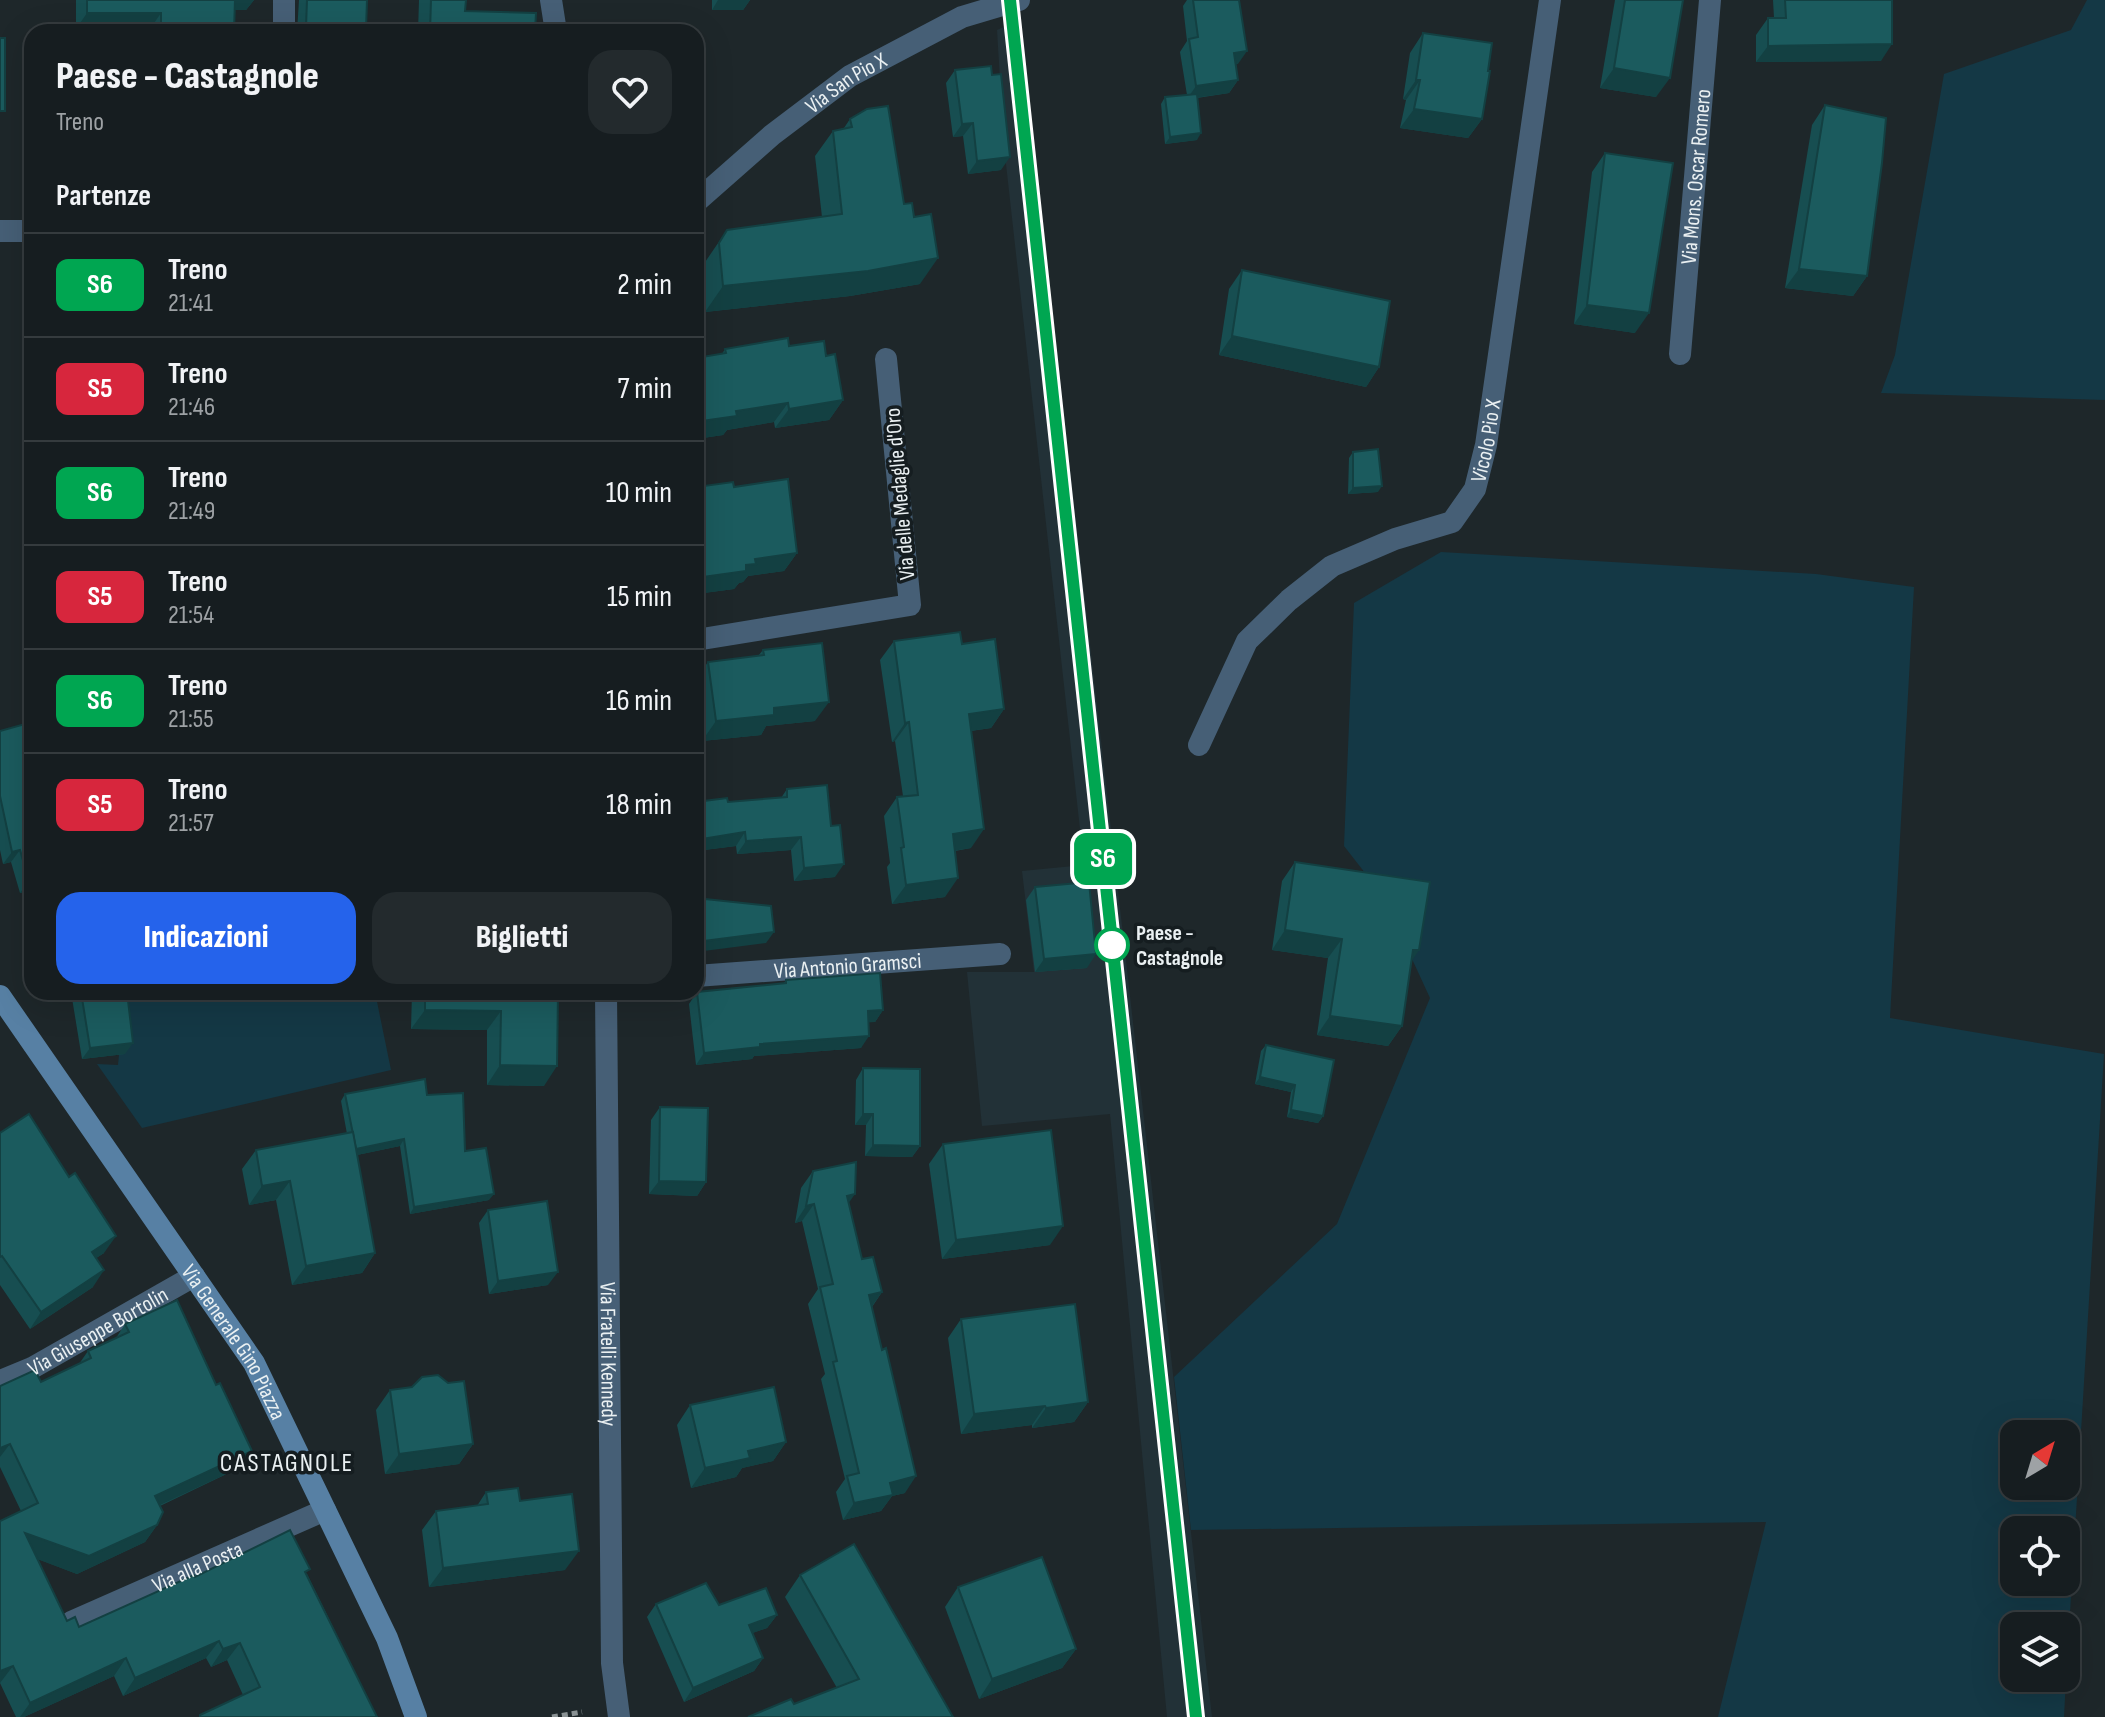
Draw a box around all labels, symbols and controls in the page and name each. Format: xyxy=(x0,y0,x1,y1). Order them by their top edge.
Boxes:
street label: Via San Pio X xyxy=(800,47,892,120)
button: heart xyxy=(588,50,672,134)
text: Paese - Castagnole xyxy=(56,54,319,99)
street label: Via Mons. Oscar Romero xyxy=(1676,88,1717,266)
text: Treno xyxy=(56,107,104,138)
text: Partenze xyxy=(56,178,151,214)
text: Treno xyxy=(168,252,228,288)
text: 2 min xyxy=(617,267,672,303)
text: S6 xyxy=(87,268,113,301)
text: 21:41 xyxy=(168,288,213,319)
text: Treno xyxy=(168,356,228,392)
text: 7 min xyxy=(618,371,672,407)
text: S5 xyxy=(88,372,112,405)
text: 21:46 xyxy=(168,392,215,423)
street label: Vicolo Pio X xyxy=(1465,397,1508,485)
street label: Via delle Medaglie d'Oro xyxy=(880,407,921,581)
text: Treno xyxy=(168,460,228,496)
text: 10 min xyxy=(606,475,672,511)
text: S6 xyxy=(87,476,113,509)
text: 21:49 xyxy=(168,496,215,527)
text: Treno xyxy=(168,564,228,600)
text: 15 min xyxy=(607,579,672,615)
text: S5 xyxy=(88,580,112,613)
text: 21:54 xyxy=(168,600,214,631)
text: Treno xyxy=(168,668,228,704)
text: 16 min xyxy=(606,683,672,719)
text: S6 xyxy=(87,684,113,717)
text: 21:55 xyxy=(168,704,214,735)
text: Treno xyxy=(168,772,228,808)
text: 18 min xyxy=(606,787,672,823)
text: S5 xyxy=(88,788,112,821)
text: 21:57 xyxy=(168,808,214,839)
line badge: S6 xyxy=(1067,833,1139,885)
text: S6 xyxy=(1090,842,1116,875)
button: Indicazioni xyxy=(56,892,356,984)
button: Biglietti xyxy=(372,892,672,984)
place label: Paese - Castagnole xyxy=(1136,920,1223,972)
marker: Paese - Castagnole xyxy=(1095,928,1129,962)
street label: Via Antonio Gramsci xyxy=(773,948,922,985)
street label: Via Generale Gino Piazza xyxy=(175,1260,291,1424)
street label: Via Giuseppe Bortolin xyxy=(23,1282,173,1383)
street label: Via Fratelli Kennedy xyxy=(594,1282,622,1427)
north arrow xyxy=(2000,1420,2080,1500)
map controls xyxy=(2000,1420,2080,1692)
district label: CASTAGNOLE xyxy=(220,1448,354,1479)
button: locate xyxy=(2000,1516,2080,1596)
street label: Via alla Posta xyxy=(148,1536,247,1599)
button: layers xyxy=(2000,1612,2080,1692)

